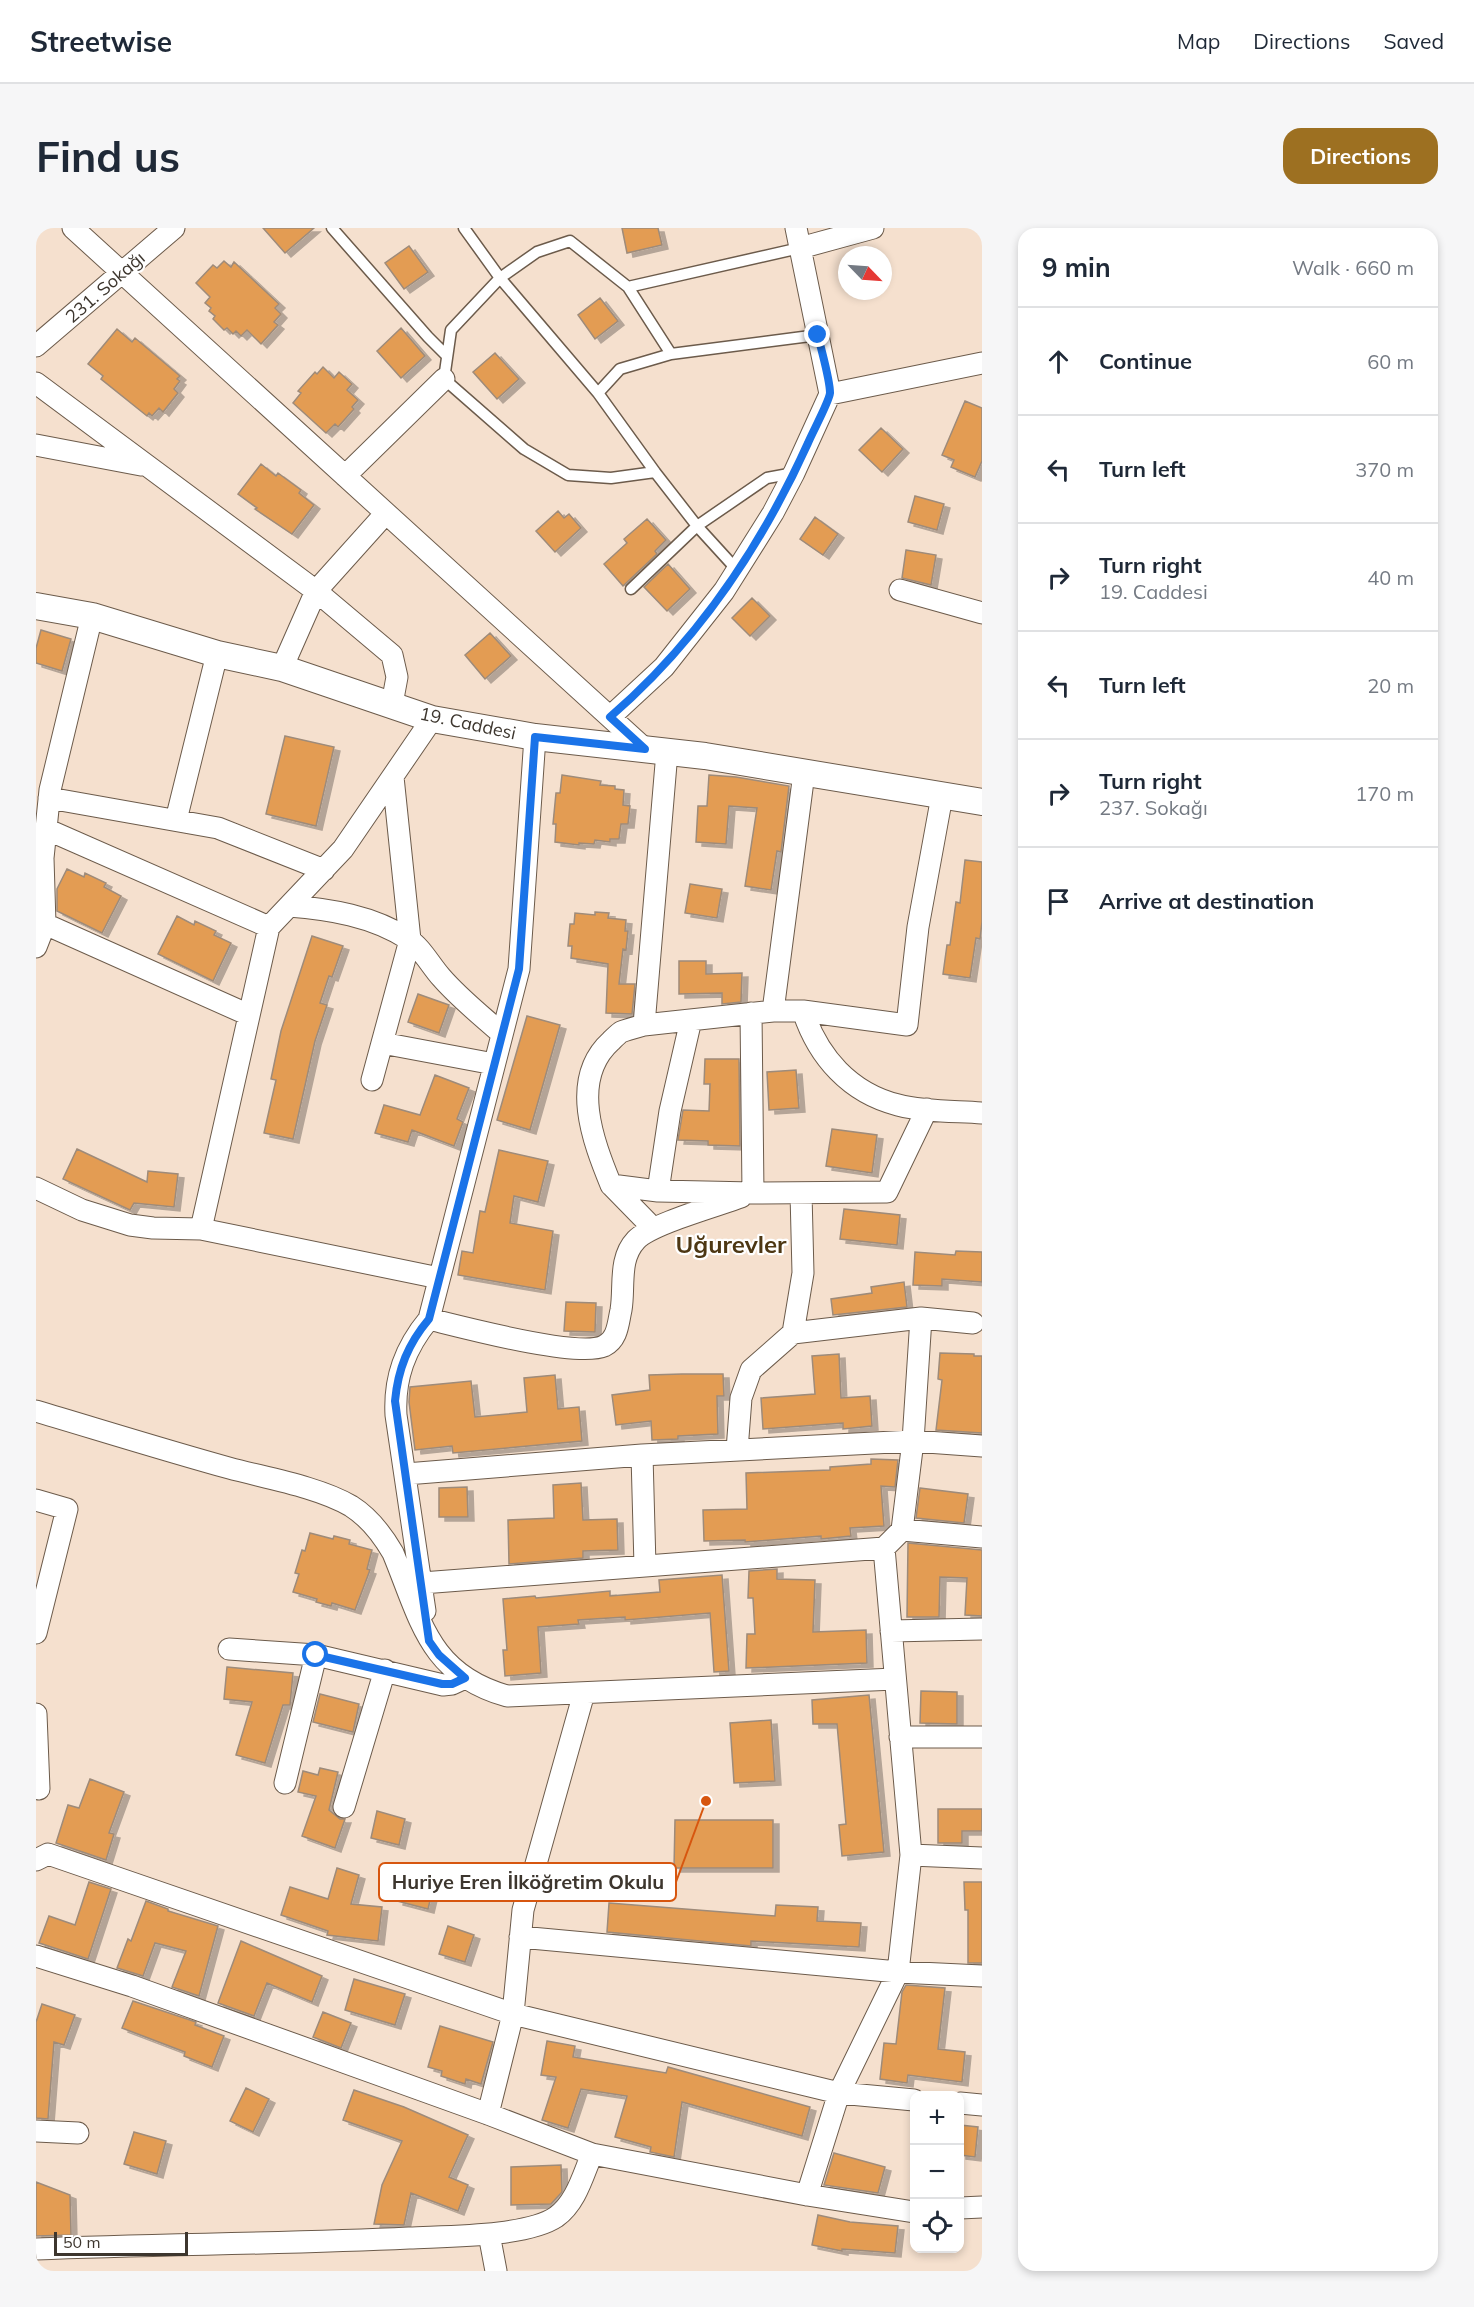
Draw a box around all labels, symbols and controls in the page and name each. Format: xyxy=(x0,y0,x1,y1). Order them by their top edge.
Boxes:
text: Streetwise xyxy=(30,24,172,59)
text: Map xyxy=(1177,28,1220,54)
text: Directions xyxy=(1253,28,1350,54)
text: Saved xyxy=(1383,28,1444,54)
button: Directions xyxy=(1283,128,1438,184)
text: Find us xyxy=(36,130,180,183)
street label: 231. Sokağı xyxy=(61,246,149,328)
north arrow xyxy=(838,246,892,300)
text: 9 min xyxy=(1042,251,1111,284)
text: Walk · 660 m xyxy=(1292,255,1414,280)
route end xyxy=(804,321,830,347)
icon: ahead xyxy=(1042,345,1075,378)
text: Continue xyxy=(1099,347,1192,375)
text: 60 m xyxy=(1367,349,1414,374)
icon: left xyxy=(1042,453,1075,486)
text: Turn left xyxy=(1099,455,1186,483)
text: 370 m xyxy=(1355,457,1414,482)
text: Turn right xyxy=(1099,551,1202,579)
icon: right xyxy=(1042,561,1075,594)
text: 40 m xyxy=(1367,565,1414,590)
text: 19. Caddesi xyxy=(1099,579,1208,604)
icon: left xyxy=(1042,669,1075,702)
text: Turn left xyxy=(1099,671,1186,699)
text: 20 m xyxy=(1367,673,1414,698)
street label: 19. Caddesi xyxy=(418,702,518,744)
text: Turn right xyxy=(1099,767,1202,795)
icon: right xyxy=(1042,777,1075,810)
text: 170 m xyxy=(1355,781,1414,806)
text: 237. Sokağı xyxy=(1099,795,1208,820)
icon: arrive xyxy=(1042,885,1075,918)
text: Arrive at destination xyxy=(1099,887,1314,915)
district label: Uğurevler xyxy=(675,1229,787,1259)
route start xyxy=(302,1641,328,1667)
callout: Huriye Eren İlköğretim Okulu xyxy=(379,1863,676,1901)
text: Huriye Eren İlköğretim Okulu xyxy=(392,1869,664,1894)
map controls xyxy=(910,2091,964,2253)
button: + xyxy=(910,2091,964,2145)
button: − xyxy=(910,2145,964,2199)
button: locate xyxy=(910,2199,964,2253)
scale bar xyxy=(54,2229,188,2256)
text: 50 m xyxy=(63,2232,100,2252)

